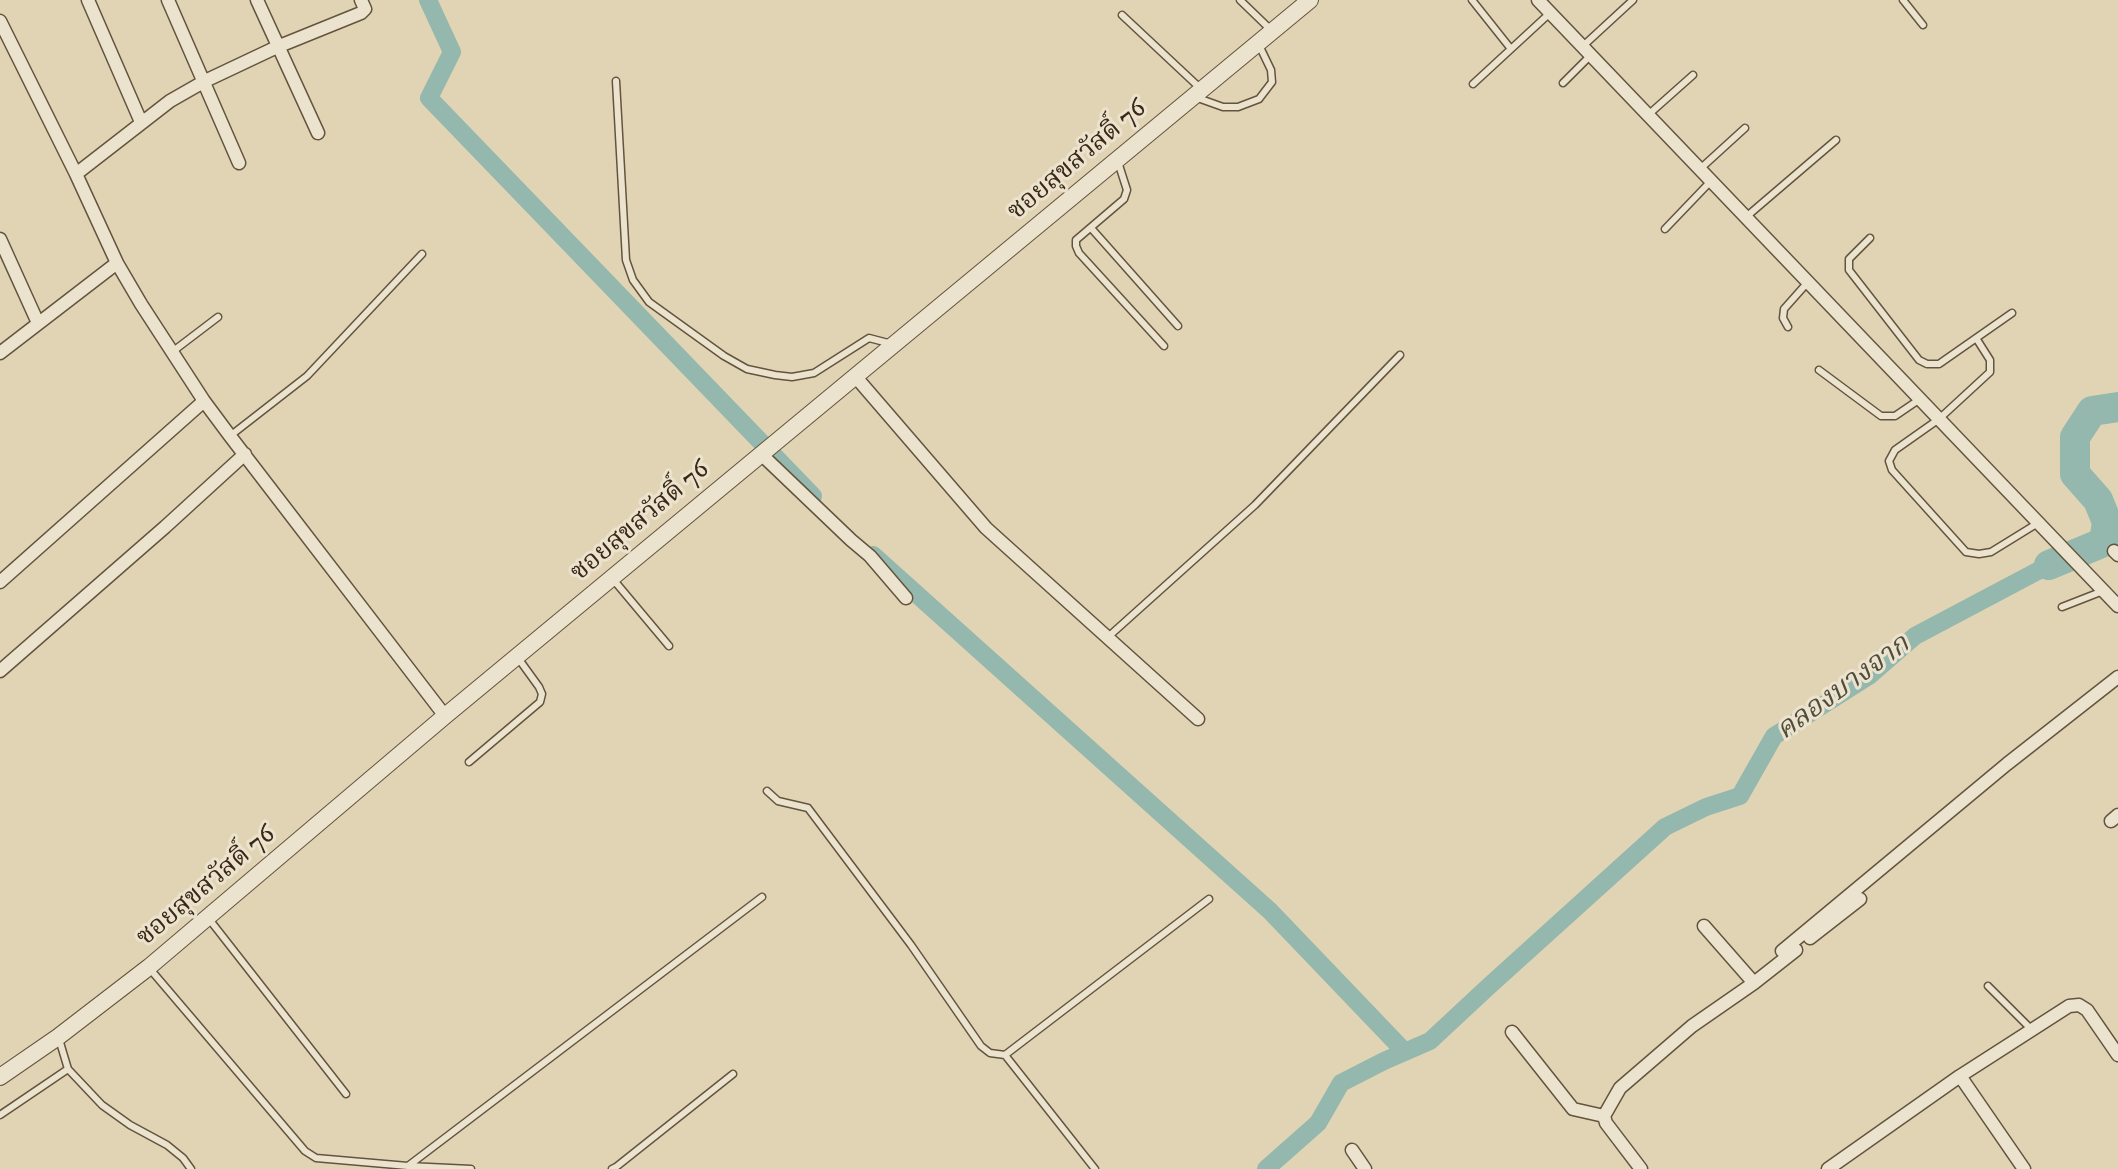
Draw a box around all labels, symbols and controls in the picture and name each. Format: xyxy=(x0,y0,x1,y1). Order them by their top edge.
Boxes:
street label: ซอยสุขสวัสดิ์ 76 xyxy=(1002,94,1154,228)
street label: ซอยสุขสวัสดิ์ 76 xyxy=(565,455,717,589)
water label: คลองบางจาก xyxy=(1771,629,1917,749)
street label: ซอยสุขสวัสดิ์ 76 xyxy=(131,820,283,954)

